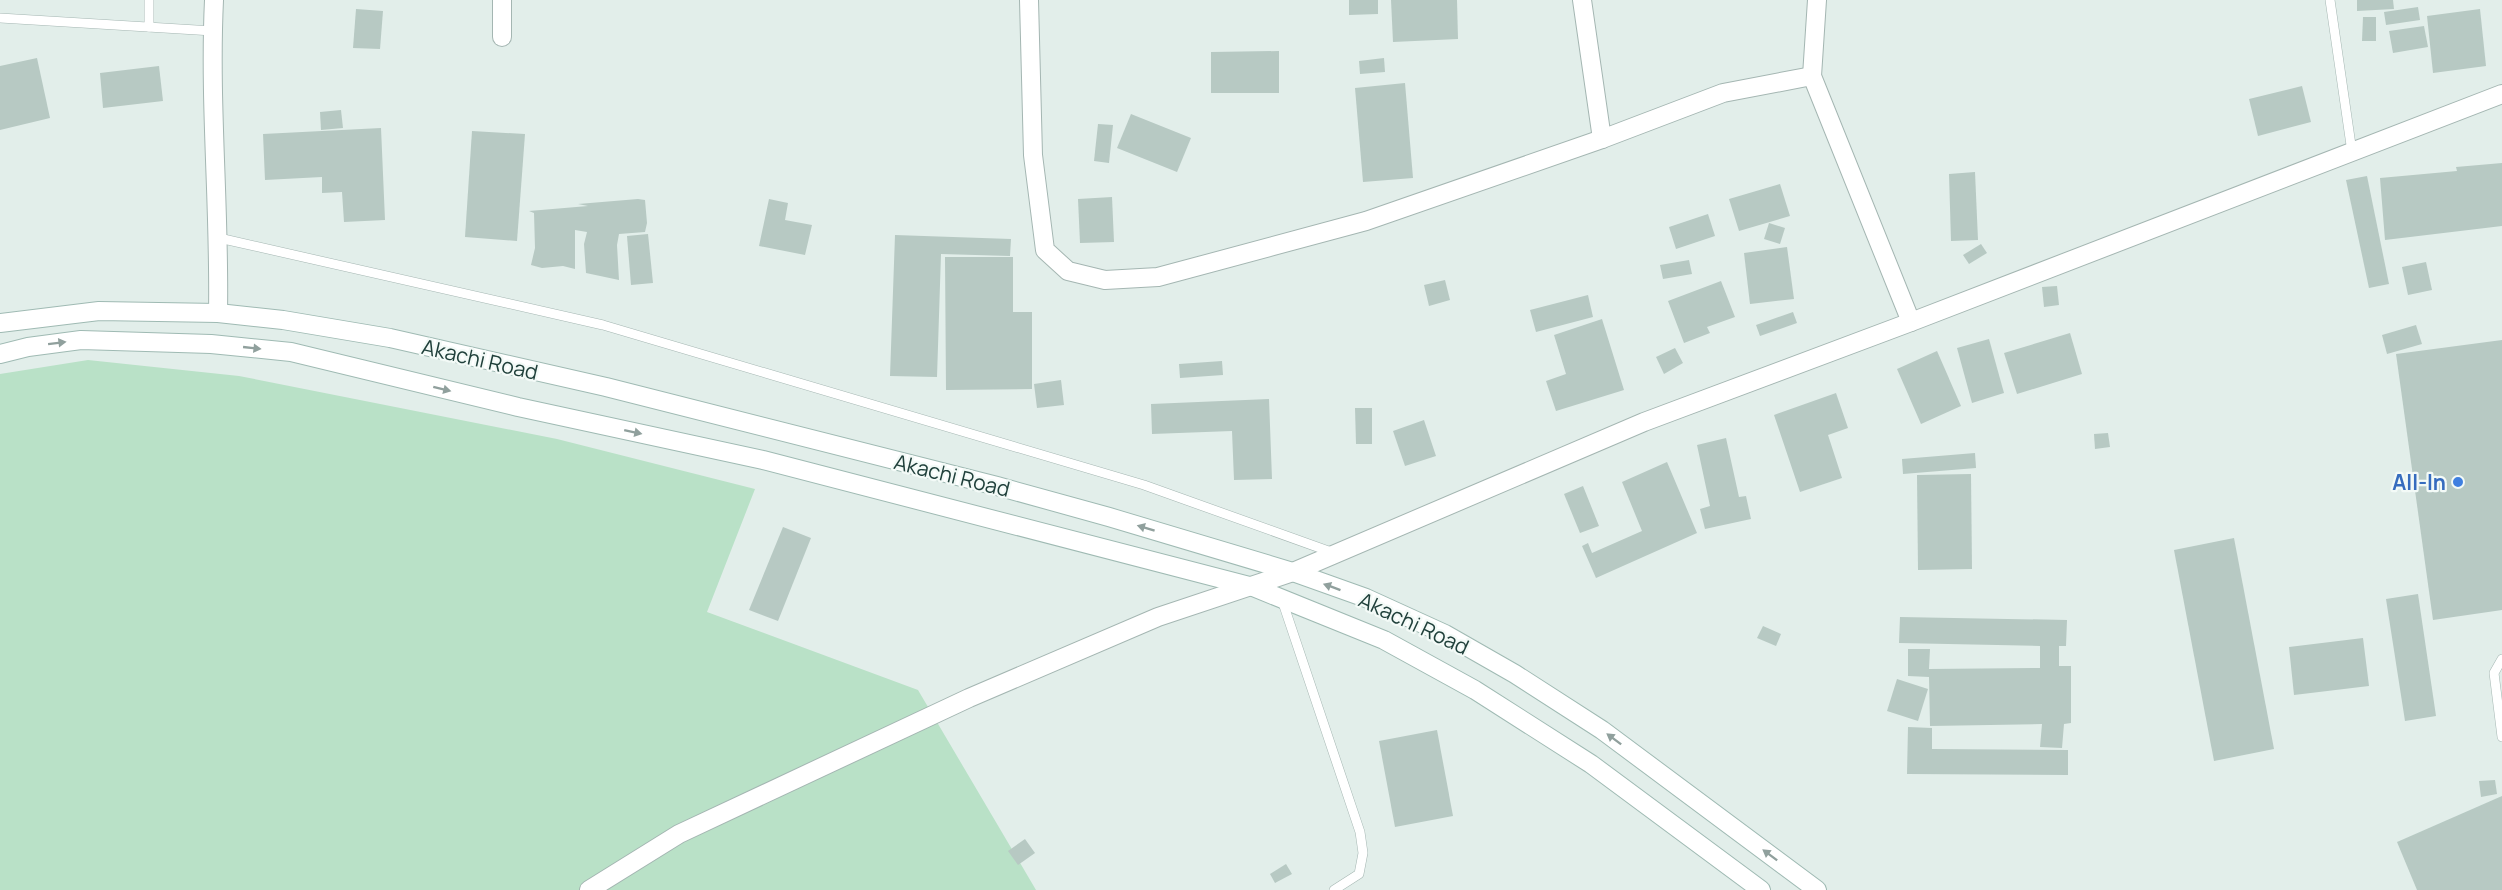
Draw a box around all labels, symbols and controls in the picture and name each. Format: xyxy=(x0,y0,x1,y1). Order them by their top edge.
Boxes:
street label: Akachi Road xyxy=(419,332,541,386)
one-way arrow xyxy=(48,339,67,348)
one-way arrow xyxy=(243,343,262,353)
one-way arrow xyxy=(433,384,452,394)
one-way arrow xyxy=(623,427,642,437)
street label: Akachi Road xyxy=(891,447,1013,503)
place label: All-In xyxy=(2392,468,2446,496)
marker: All-In xyxy=(2451,475,2465,489)
one-way arrow xyxy=(1137,523,1155,532)
one-way arrow xyxy=(1323,581,1341,591)
street label: Akachi Road xyxy=(1354,585,1474,661)
one-way arrow xyxy=(1606,733,1622,745)
one-way arrow xyxy=(1763,849,1779,861)

